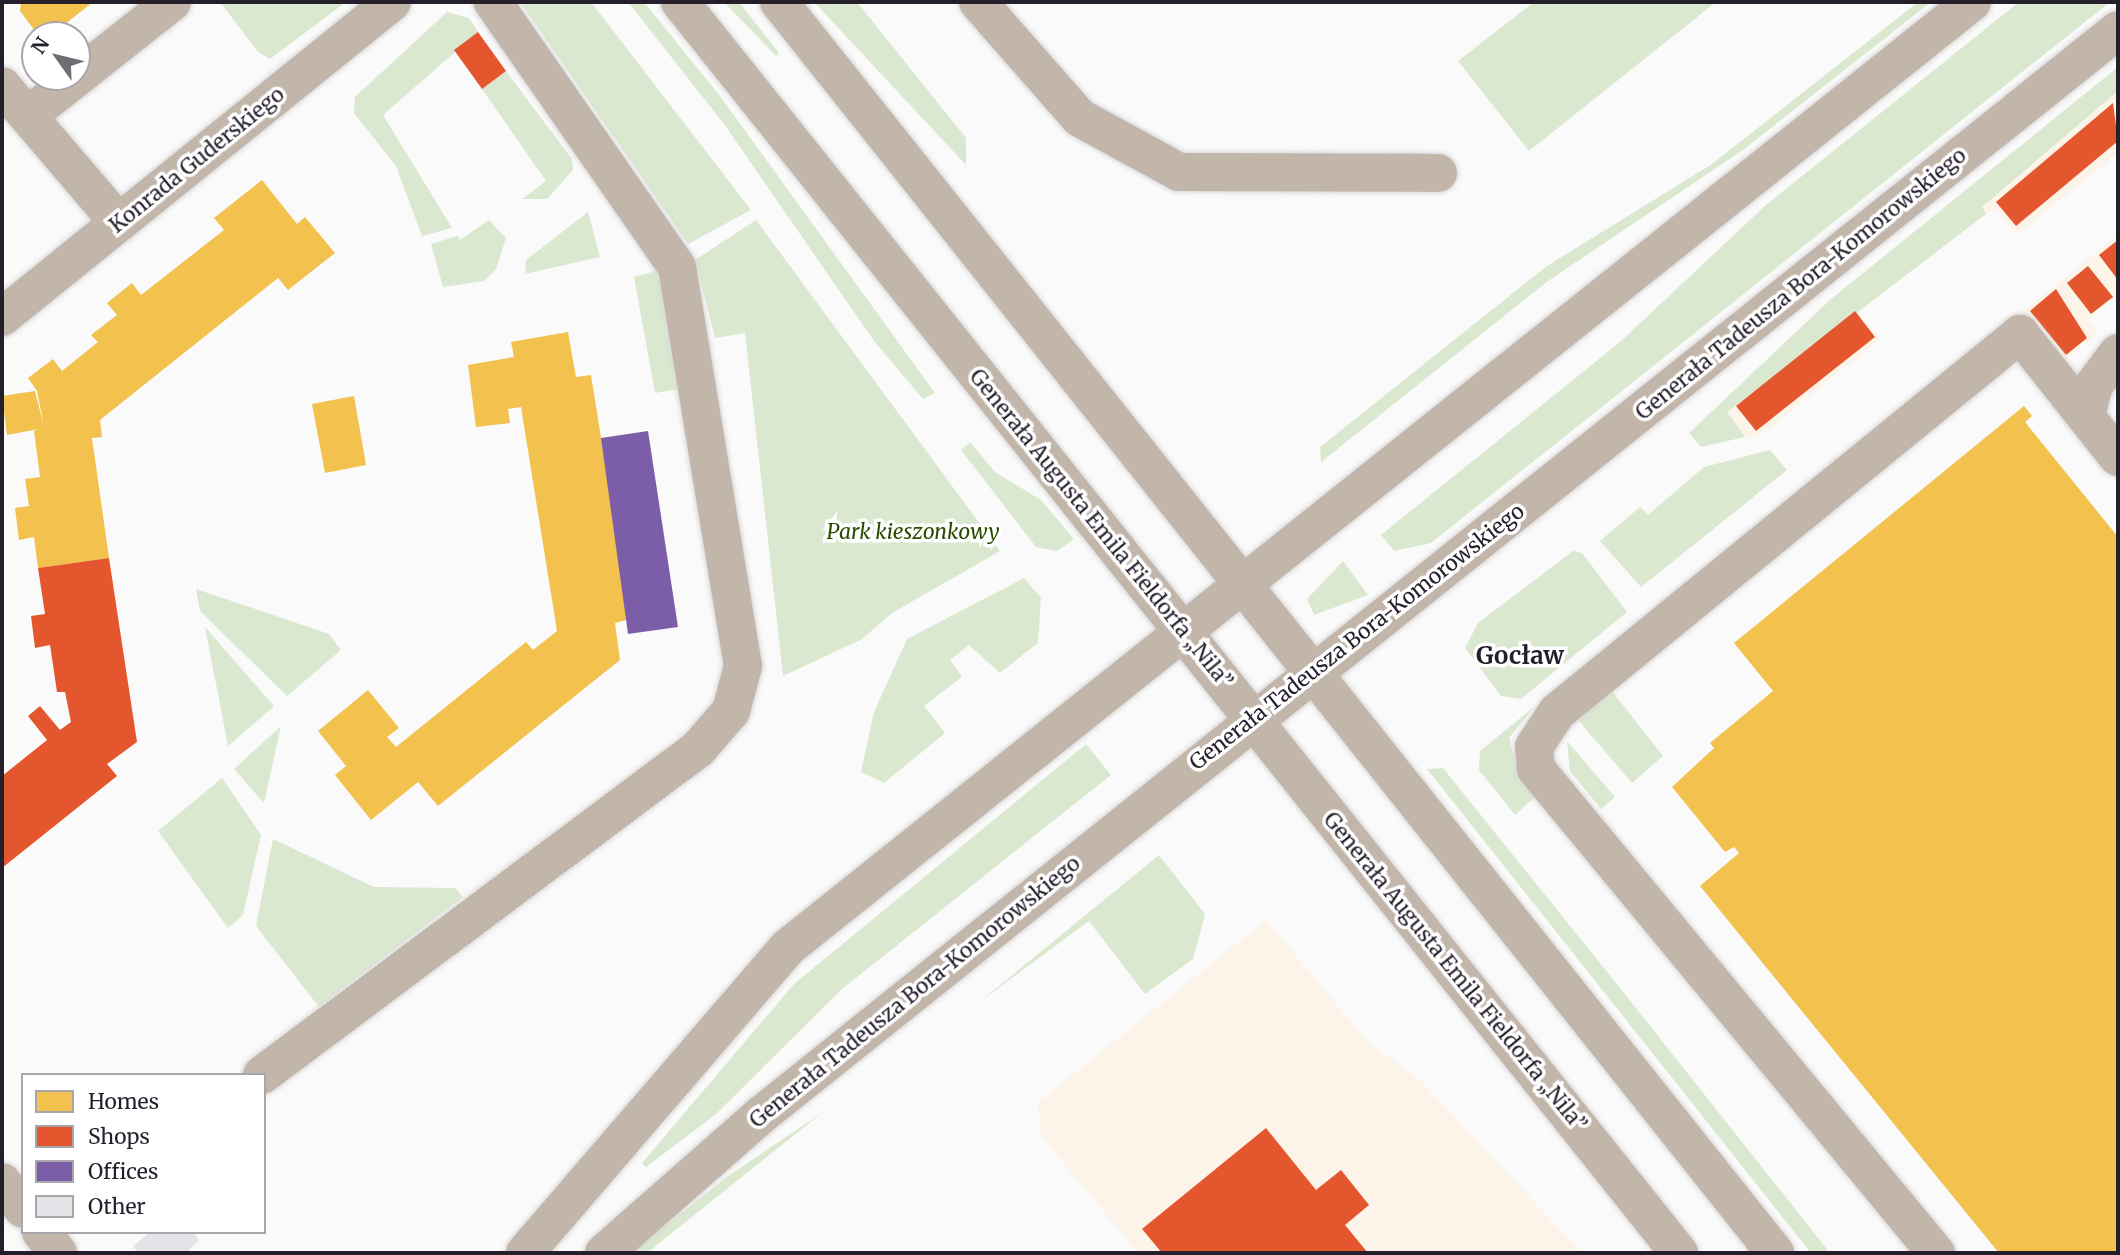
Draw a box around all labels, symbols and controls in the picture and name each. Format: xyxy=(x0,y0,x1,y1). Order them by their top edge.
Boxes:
north arrow xyxy=(21,21,91,91)
text: N xyxy=(26,32,54,58)
street label: Konrada Guderskiego xyxy=(105,82,289,238)
street label: Generała Tadeusza Bora-Komorowskiego xyxy=(1631,143,1971,425)
street label: Generała Augusta Emila Fieldorfa „Nila” xyxy=(964,364,1238,694)
street label: Generała Tadeusza Bora-Komorowskiego xyxy=(1185,498,1529,776)
park label: Park kieszonkowy xyxy=(827,519,999,545)
district label: Gocław xyxy=(1476,642,1564,670)
street label: Generała Augusta Emila Fieldorfa „Nila” xyxy=(1318,807,1592,1137)
street label: Generała Tadeusza Bora-Komorowskiego xyxy=(745,851,1085,1133)
legend xyxy=(21,1073,266,1234)
text: Homes xyxy=(88,1088,159,1115)
text: Shops xyxy=(88,1123,150,1150)
text: Offices xyxy=(88,1158,158,1185)
text: Other xyxy=(88,1193,146,1220)

